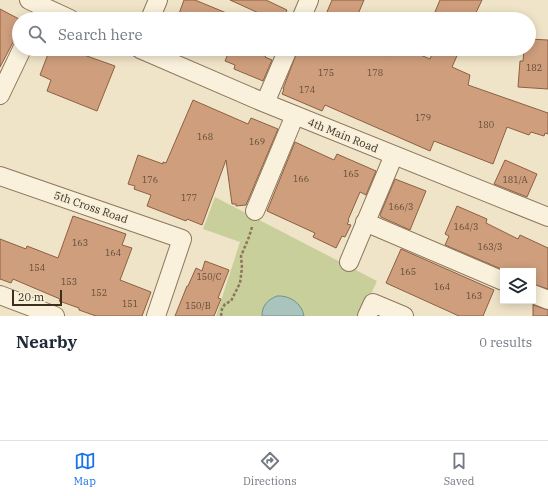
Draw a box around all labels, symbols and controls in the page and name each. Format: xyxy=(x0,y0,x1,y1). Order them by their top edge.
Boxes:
search box xyxy=(12,12,536,56)
icon: search xyxy=(26,23,48,45)
text: Search here xyxy=(58,25,143,44)
house number: 182 xyxy=(526,62,542,73)
house number: 175 xyxy=(318,67,334,78)
house number: 178 xyxy=(367,67,383,78)
house number: 174 xyxy=(299,84,315,95)
house number: 179 xyxy=(415,112,431,123)
street label: 4th Main Road xyxy=(306,115,381,156)
house number: 180 xyxy=(478,119,494,130)
house number: 168 xyxy=(197,131,213,142)
house number: 169 xyxy=(249,136,265,147)
house number: 165 xyxy=(343,168,359,179)
house number: 166 xyxy=(293,173,309,184)
house number: 176 xyxy=(142,174,158,185)
house number: 181/A xyxy=(502,174,528,185)
street label: 5th Cross Road xyxy=(52,188,130,226)
house number: 177 xyxy=(181,192,197,203)
house number: 166/3 xyxy=(389,201,413,212)
house number: 164/3 xyxy=(454,221,478,232)
house number: 163 xyxy=(72,237,88,248)
house number: 163/3 xyxy=(478,241,502,252)
house number: 164 xyxy=(105,247,121,258)
house number: 154 xyxy=(29,262,45,273)
house number: 165 xyxy=(400,266,416,277)
map controls xyxy=(500,268,536,304)
button: layers xyxy=(500,268,536,304)
house number: 150/C xyxy=(196,271,222,282)
house number: 153 xyxy=(61,276,77,287)
house number: 164 xyxy=(434,281,450,292)
house number: 152 xyxy=(91,287,107,298)
scale bar xyxy=(12,288,62,307)
text: 20 m xyxy=(18,290,44,304)
house number: 163 xyxy=(466,290,482,301)
house number: 151 xyxy=(122,298,138,309)
house number: 150/B xyxy=(185,300,211,311)
text: Nearby xyxy=(16,331,77,353)
text: 0 results xyxy=(479,334,532,351)
tab: Map xyxy=(74,450,96,488)
tab: Directions xyxy=(243,450,297,488)
tab: Saved xyxy=(444,450,474,488)

